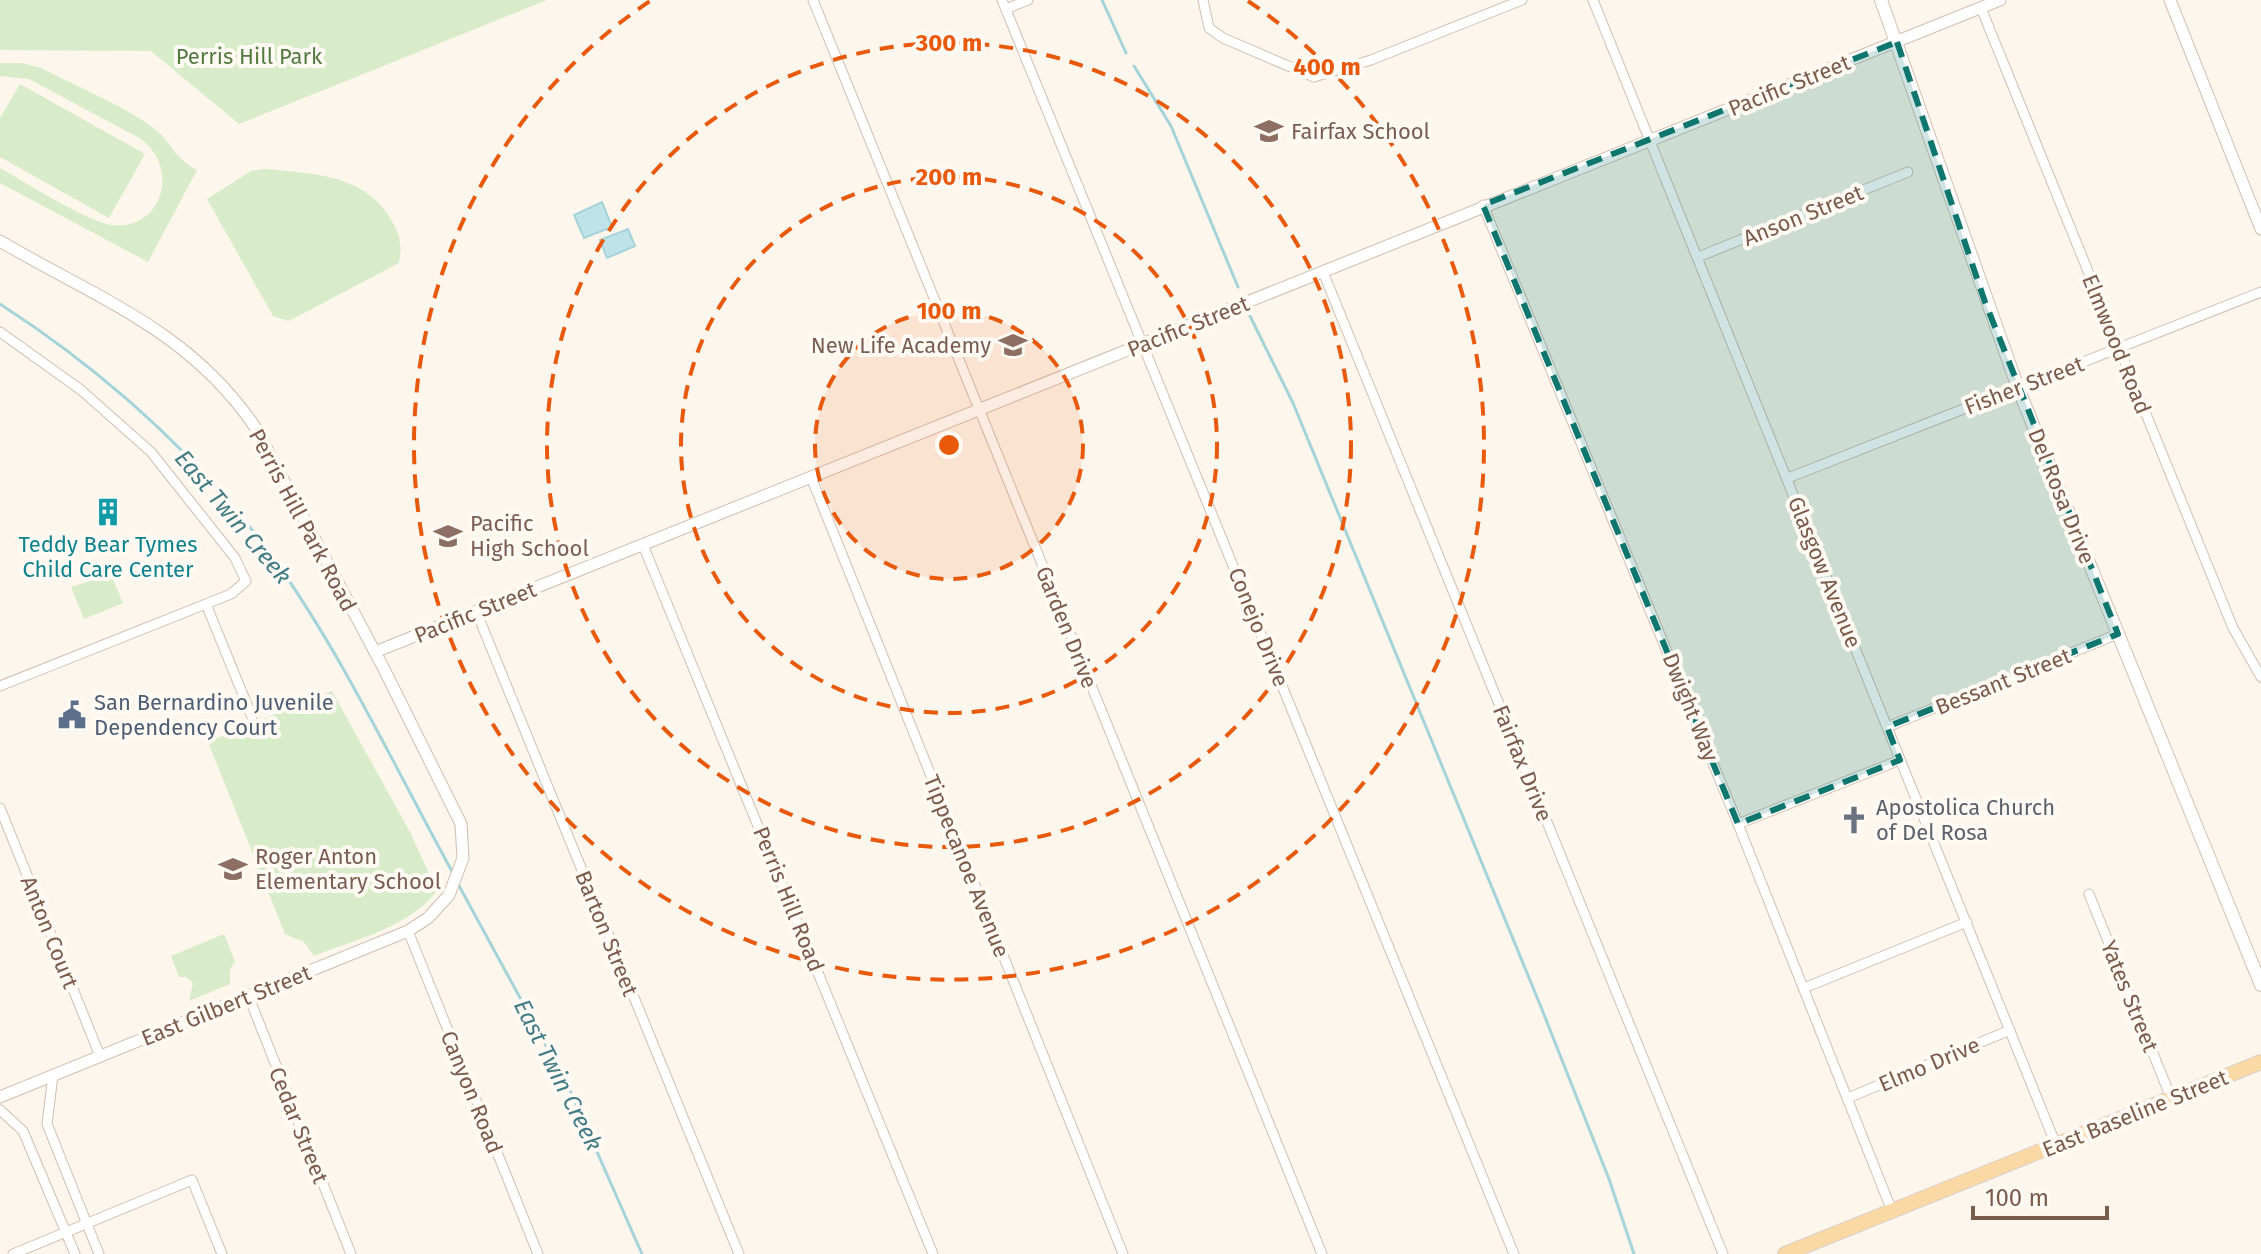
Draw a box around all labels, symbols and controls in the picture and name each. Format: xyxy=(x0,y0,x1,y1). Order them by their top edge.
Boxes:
text: 300 m xyxy=(915,29,982,57)
park label: Perris Hill Park xyxy=(176,43,323,70)
street label: Pacific Street xyxy=(1724,49,1854,122)
text: 400 m xyxy=(1293,53,1361,81)
school or university icon: Fairfax School xyxy=(1254,116,1284,146)
place label: Fairfax School xyxy=(1291,118,1430,145)
text: 200 m xyxy=(916,163,982,191)
street label: Anson Street xyxy=(1739,179,1867,252)
street label: Elmwood Road xyxy=(2076,270,2157,418)
street label: Pacific Street xyxy=(1123,290,1253,363)
text: 100 m xyxy=(916,297,982,325)
school or university icon: New Life Academy xyxy=(998,330,1028,360)
place label: New Life Academy xyxy=(811,332,991,359)
street label: Fisher Street xyxy=(1961,350,2088,421)
street label: Perris Hill Park Road xyxy=(243,424,362,616)
street label: Del Rosa Drive xyxy=(2022,425,2101,568)
centre of rings xyxy=(935,431,963,459)
water label: East Twin Creek xyxy=(169,444,297,590)
street label: Glasgow Avenue xyxy=(1782,493,1867,652)
building icon: Teddy Bear Tymes Child Care Center xyxy=(93,497,123,527)
place label: Pacific High School xyxy=(470,510,589,562)
school or university icon: Pacific High School xyxy=(433,521,463,551)
place label: Teddy Bear Tymes Child Care Center xyxy=(19,531,198,583)
street label: Garden Drive xyxy=(1030,562,1103,692)
street label: Conejo Drive xyxy=(1222,564,1295,691)
street label: Pacific Street xyxy=(410,576,540,649)
street label: Bessant Street xyxy=(1931,642,2075,721)
street label: Dwight Way xyxy=(1657,649,1725,765)
place label: San Bernardino Juvenile Dependency Court xyxy=(94,689,334,741)
public building icon: San Bernardino Juvenile Dependency Court xyxy=(57,700,87,730)
street label: Fairfax Drive xyxy=(1487,701,1558,825)
street label: Tippecanoe Avenue xyxy=(918,771,1015,961)
place label: Apostolica Church of Del Rosa xyxy=(1876,794,2055,846)
church icon: Apostolica Church of Del Rosa xyxy=(1839,805,1869,835)
street label: Perris Hill Road xyxy=(747,823,830,976)
place label: Roger Anton Elementary School xyxy=(255,843,441,895)
school or university icon: Roger Anton Elementary School xyxy=(218,854,248,884)
street label: Barton Street xyxy=(569,867,644,1000)
street label: Anton Court xyxy=(15,872,84,992)
street label: Yates Street xyxy=(2095,937,2164,1056)
street label: East Gilbert Street xyxy=(137,959,315,1052)
water label: East Twin Creek xyxy=(508,995,608,1155)
street label: Canyon Road xyxy=(435,1027,508,1157)
street label: Elmo Drive xyxy=(1875,1031,1984,1098)
street label: Cedar Street xyxy=(263,1063,334,1187)
street label: East Baseline Street xyxy=(2038,1064,2232,1163)
scale bar xyxy=(1973,1170,2107,1220)
text: 100 m xyxy=(1985,1184,2049,1212)

